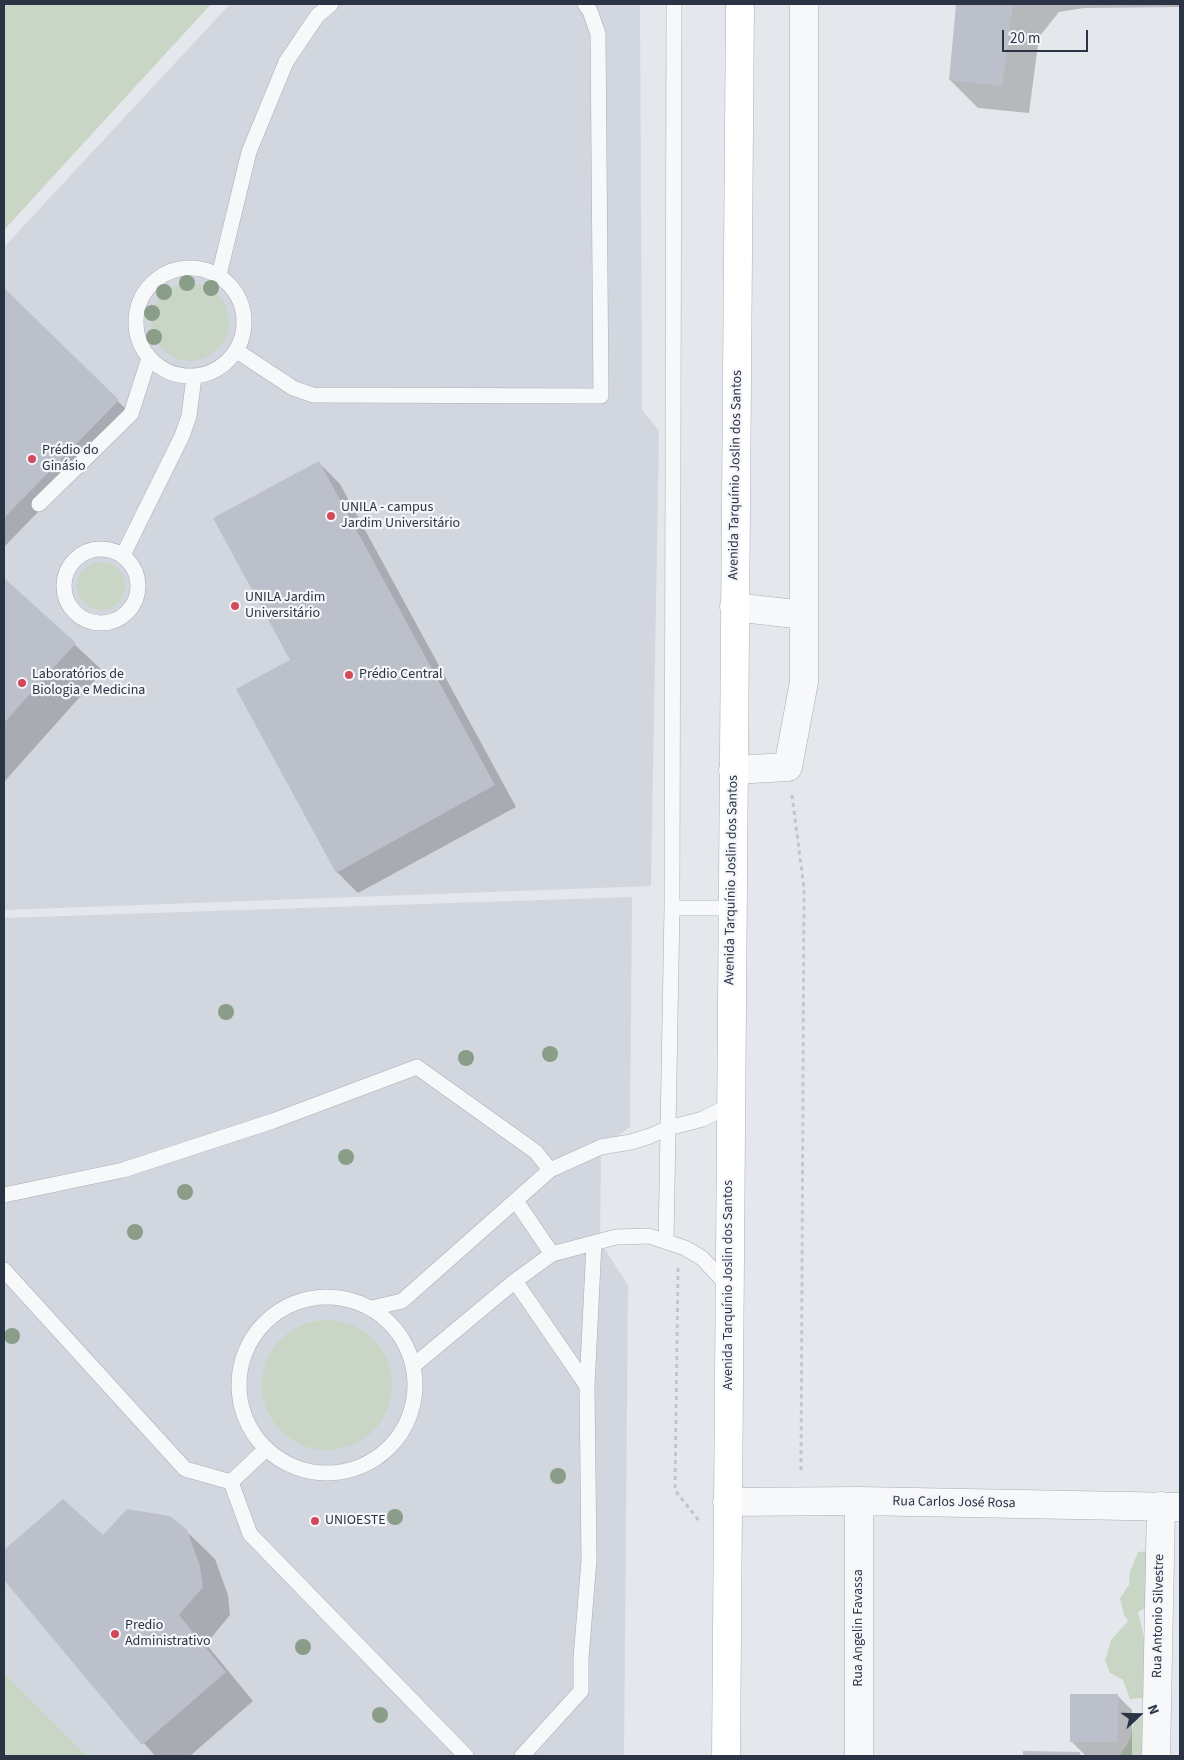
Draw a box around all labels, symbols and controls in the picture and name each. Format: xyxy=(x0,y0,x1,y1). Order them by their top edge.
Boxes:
scale bar xyxy=(1004,20,1090,52)
text: 20 m xyxy=(1010,28,1040,49)
street label: Avenida Tarquínio Joslin dos Santos xyxy=(726,370,746,580)
place label: Prédio do Ginásio xyxy=(42,443,99,476)
marker: Prédio do Ginásio xyxy=(26,453,38,465)
place label: UNILA - campus Jardim Universitário xyxy=(341,500,460,532)
marker: UNILA - campus Jardim Universitário xyxy=(325,510,337,522)
place label: UNILA Jardim Universitário xyxy=(245,590,325,622)
marker: UNILA Jardim Universitário xyxy=(229,600,241,612)
place label: Laboratórios de Biologia e Medicina xyxy=(32,667,145,700)
place label: Prédio Central xyxy=(359,667,443,683)
marker: Prédio Central xyxy=(343,669,355,681)
marker: Laboratórios de Biologia e Medicina xyxy=(16,677,28,689)
street label: Avenida Tarquínio Joslin dos Santos xyxy=(722,775,742,985)
street label: Avenida Tarquínio Joslin dos Santos xyxy=(721,1180,737,1390)
street label: Rua Carlos José Rosa xyxy=(892,1494,1016,1512)
place label: UNIOESTE xyxy=(325,1513,386,1529)
marker: UNIOESTE xyxy=(309,1515,321,1527)
street label: Rua Antonio Silvestre xyxy=(1150,1554,1168,1678)
street label: Rua Angelin Favassa xyxy=(851,1569,867,1687)
place label: Predio Administrativo xyxy=(125,1618,210,1650)
marker: Predio Administrativo xyxy=(109,1628,121,1640)
north arrow xyxy=(1114,1690,1164,1740)
text: N xyxy=(1142,1702,1164,1718)

